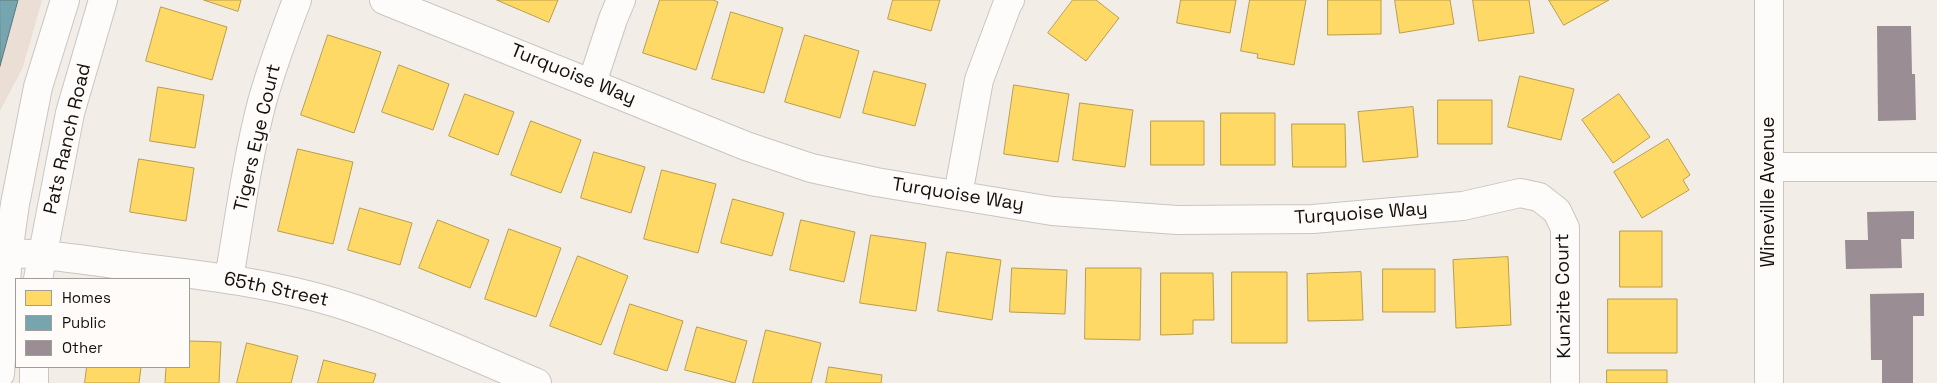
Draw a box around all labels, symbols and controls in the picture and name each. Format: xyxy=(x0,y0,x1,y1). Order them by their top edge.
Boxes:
street label: Turquoise Way xyxy=(507,39,639,111)
street label: Pats Ranch Road xyxy=(40,61,96,217)
street label: Tigers Eye Court xyxy=(230,62,286,214)
street label: Wineville Avenue xyxy=(1758,116,1780,268)
street label: Turquoise Way xyxy=(890,173,1026,217)
street label: Turquoise Way xyxy=(1294,198,1428,230)
street label: Kunzite Court xyxy=(1552,233,1576,359)
street label: 65th Street xyxy=(222,268,330,312)
legend xyxy=(15,278,190,368)
text: Homes xyxy=(62,288,111,307)
text: Public xyxy=(62,313,106,332)
text: Other xyxy=(62,338,103,357)

